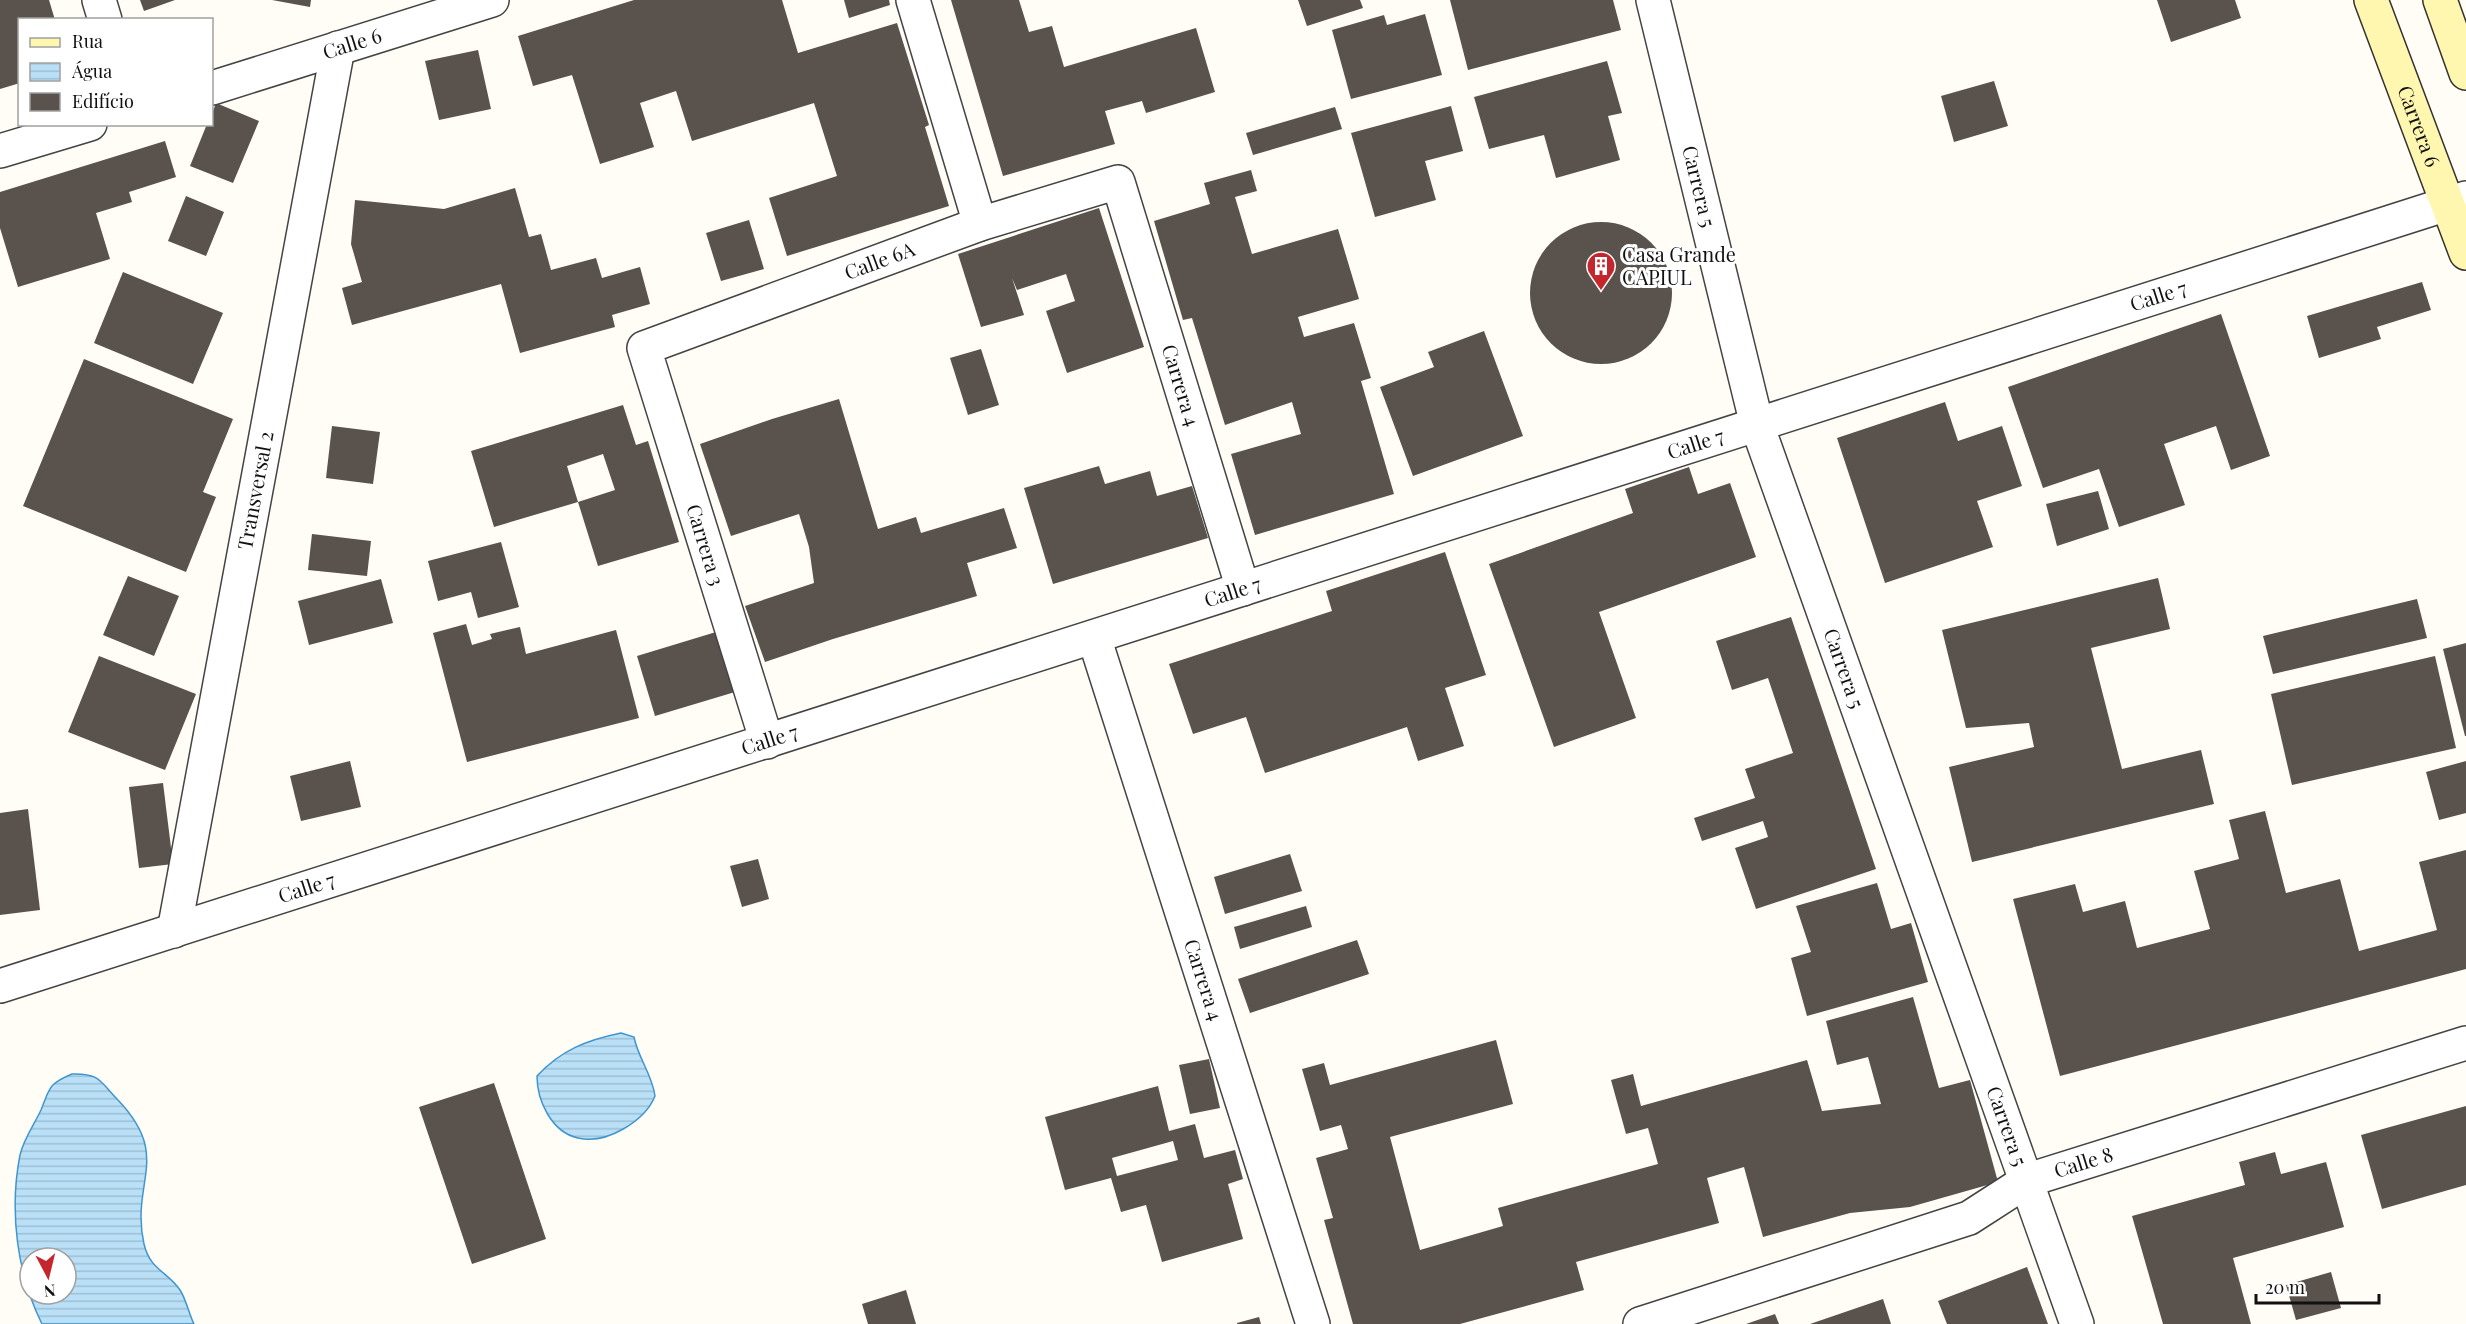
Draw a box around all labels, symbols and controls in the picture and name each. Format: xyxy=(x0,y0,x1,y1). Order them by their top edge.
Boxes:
legend xyxy=(18,18,213,126)
street label: Calle 6 xyxy=(319,21,385,64)
text: Rua xyxy=(72,29,103,53)
text: Água xyxy=(71,59,112,83)
street label: Carrera 6 xyxy=(2392,81,2447,170)
text: Edifício xyxy=(72,89,134,113)
street label: Carrera 5 xyxy=(1677,143,1723,230)
street label: Calle 6A xyxy=(840,234,919,285)
place label: Casa Grande CAPIUL xyxy=(1622,240,1736,290)
building icon: Casa Grande CAPIUL xyxy=(1585,250,1617,292)
street label: Calle 7 xyxy=(2126,273,2190,317)
street label: Carrera 4 xyxy=(1157,341,1207,429)
street label: Calle 7 xyxy=(1663,421,1727,464)
street label: Transversal 2 xyxy=(230,429,279,552)
street label: Carrera 3 xyxy=(681,501,732,589)
street label: Calle 7 xyxy=(1200,569,1264,612)
street label: Carrera 5 xyxy=(1818,624,1872,712)
street label: Calle 7 xyxy=(737,717,801,760)
street label: Calle 7 xyxy=(274,865,338,908)
street label: Carrera 4 xyxy=(1179,935,1230,1024)
street label: Carrera 5 xyxy=(1981,1082,2035,1170)
street label: Calle 8 xyxy=(2050,1139,2116,1183)
north arrow xyxy=(18,1246,78,1306)
scale bar xyxy=(2256,1267,2379,1305)
text: 20 m xyxy=(2265,1275,2305,1299)
text: N xyxy=(42,1280,57,1303)

